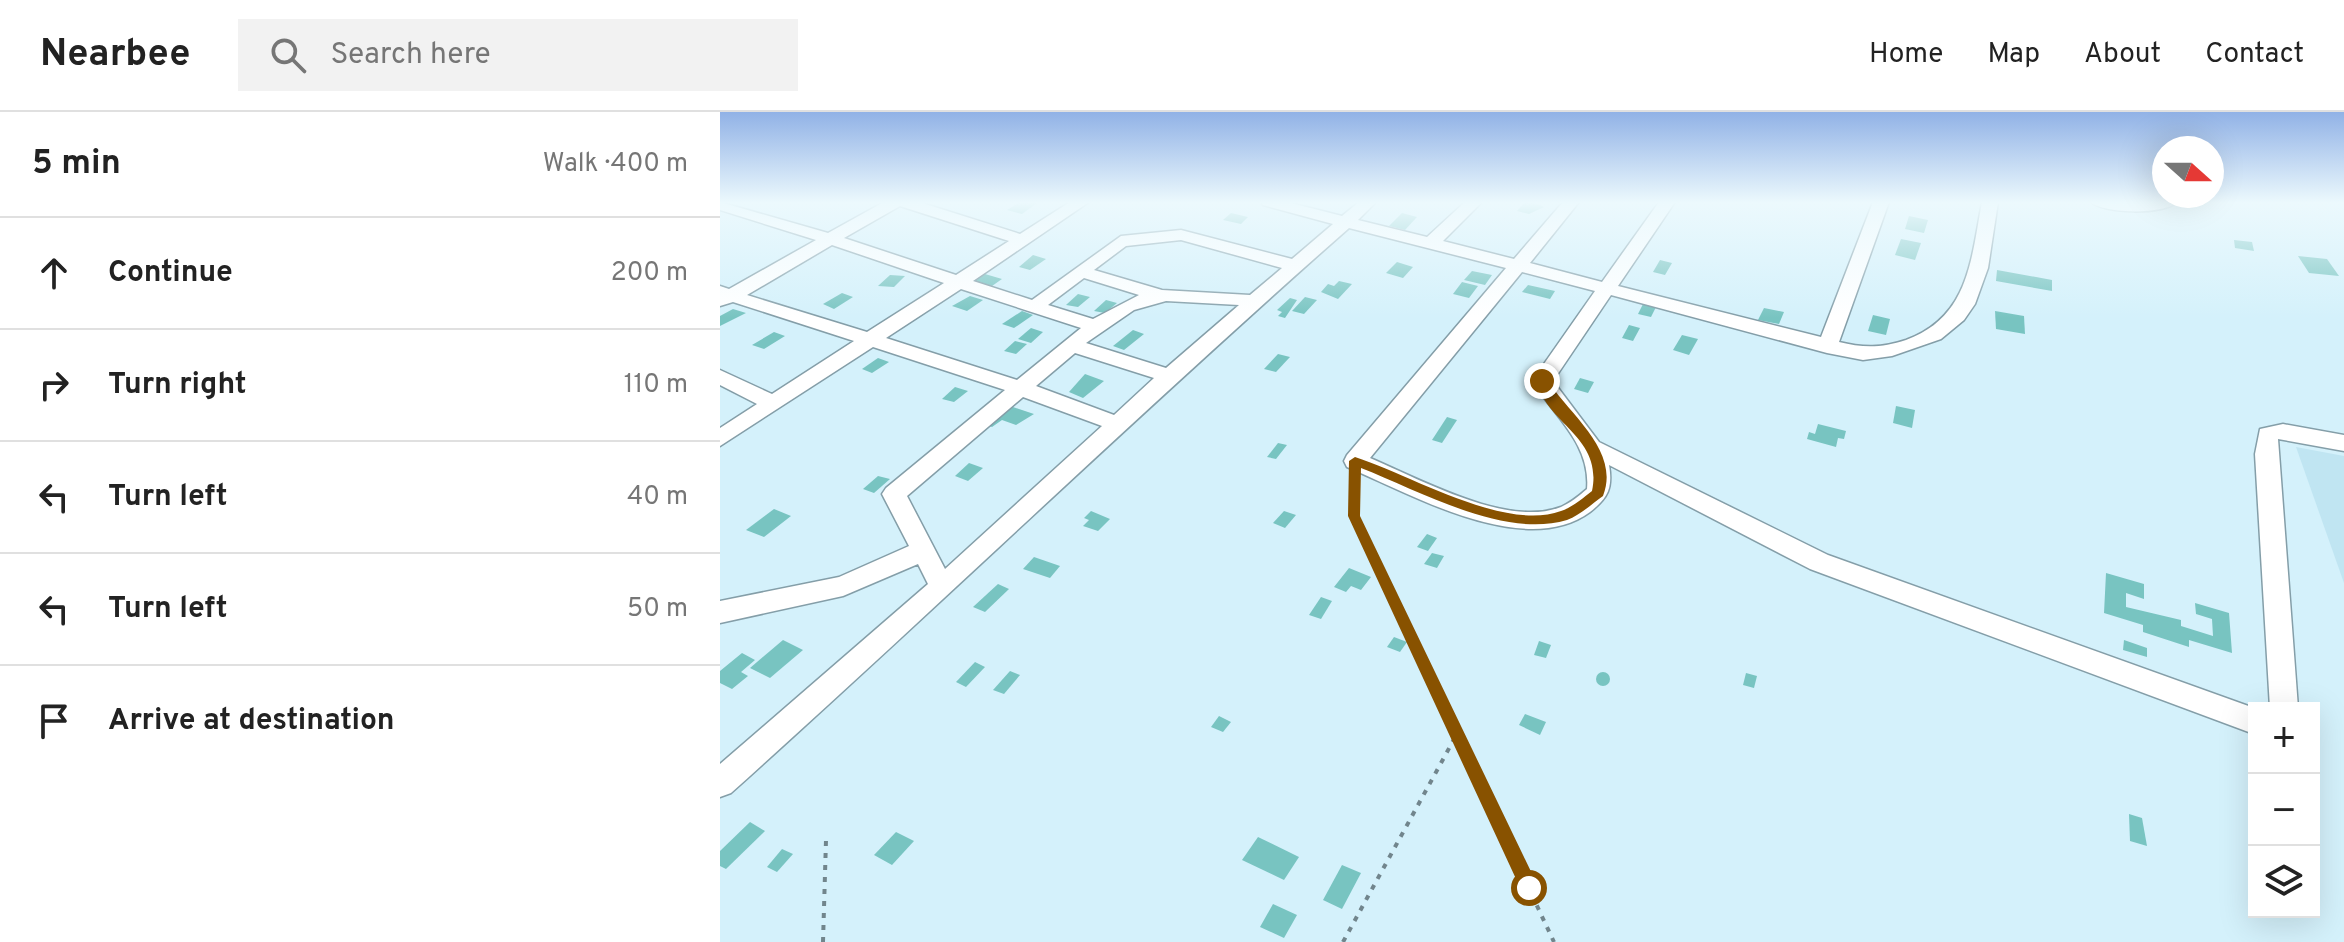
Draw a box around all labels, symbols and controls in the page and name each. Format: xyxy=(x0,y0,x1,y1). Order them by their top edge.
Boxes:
search box xyxy=(238,19,798,91)
text: Nearbee xyxy=(40,31,190,80)
icon: search xyxy=(266,33,310,77)
text: Search here xyxy=(330,37,491,74)
text: Home xyxy=(1869,37,1943,73)
text: Map xyxy=(1987,37,2040,73)
text: About xyxy=(2084,37,2161,73)
text: Contact xyxy=(2205,37,2304,73)
north arrow xyxy=(2152,136,2224,208)
text: 5 min xyxy=(32,143,121,186)
text: Walk · 400 m xyxy=(543,148,688,181)
icon: ahead xyxy=(32,251,76,295)
text: Continue xyxy=(108,255,233,292)
text: 200 m xyxy=(611,257,688,290)
icon: right xyxy=(32,363,76,407)
route end xyxy=(1524,363,1560,399)
text: Turn right xyxy=(108,367,246,404)
text: 110 m xyxy=(624,369,688,402)
icon: left xyxy=(32,475,76,519)
text: Turn left xyxy=(108,479,228,516)
text: 40 m xyxy=(627,481,688,514)
icon: left xyxy=(32,587,76,631)
text: Turn left xyxy=(108,591,228,628)
text: 50 m xyxy=(627,593,688,626)
icon: arrive xyxy=(32,699,76,743)
map controls xyxy=(2248,702,2320,918)
button: + xyxy=(2248,702,2320,774)
text: Arrive at destination xyxy=(108,703,394,740)
button: − xyxy=(2248,774,2320,846)
button: layers xyxy=(2248,846,2320,918)
route start xyxy=(1511,870,1547,906)

